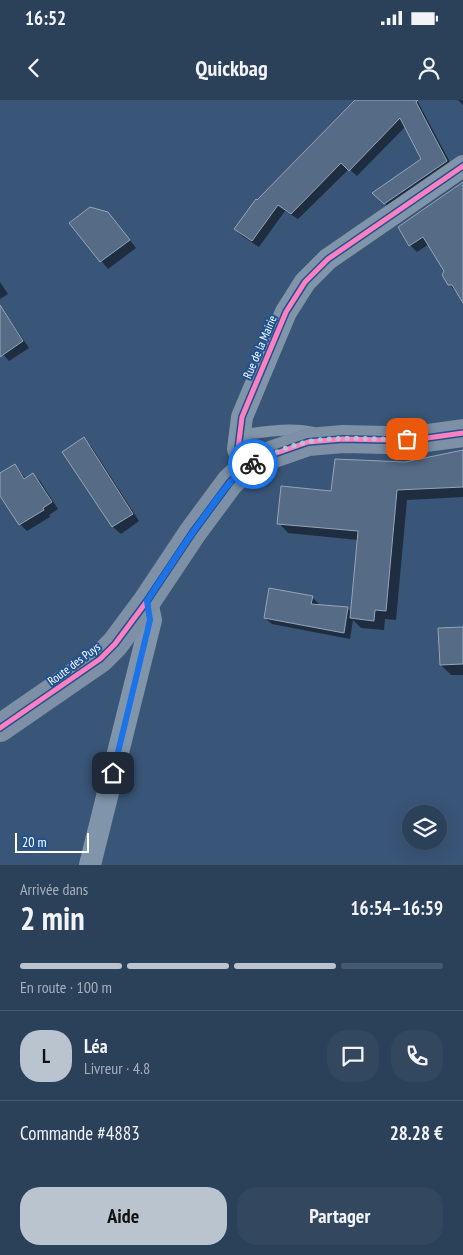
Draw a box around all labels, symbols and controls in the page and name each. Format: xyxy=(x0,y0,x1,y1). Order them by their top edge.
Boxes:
text: 16:52 xyxy=(25,6,66,30)
icon: back xyxy=(20,54,48,82)
text: Quickbag xyxy=(195,54,268,82)
icon: person xyxy=(415,54,443,82)
street label: Rue de la Mairie xyxy=(240,313,280,381)
pin xyxy=(386,418,428,460)
icon: bag xyxy=(393,425,421,453)
courier xyxy=(228,439,278,489)
icon: bike xyxy=(239,450,267,478)
street label: Route des Puys xyxy=(44,639,103,688)
pin xyxy=(92,752,134,794)
icon: home xyxy=(99,759,127,787)
map controls xyxy=(402,805,447,850)
button: layers xyxy=(402,805,447,850)
scale bar xyxy=(15,830,89,853)
text: 20 m xyxy=(22,833,47,851)
text: Arrivée dans xyxy=(20,879,88,899)
text: 16:54–16:59 xyxy=(350,896,443,920)
text: 2 min xyxy=(20,897,85,939)
text: En route · 100 m xyxy=(20,977,112,997)
button: chat xyxy=(327,1030,379,1082)
button: phone xyxy=(391,1030,443,1082)
text: Léa xyxy=(84,1034,108,1058)
text: L xyxy=(42,1044,50,1068)
text: Livreur · 4.8 xyxy=(84,1058,150,1078)
text: Commande #4883 xyxy=(20,1121,140,1145)
text: 28.28 € xyxy=(390,1121,443,1145)
button: Aide xyxy=(20,1187,227,1245)
button: Partager xyxy=(237,1187,443,1245)

